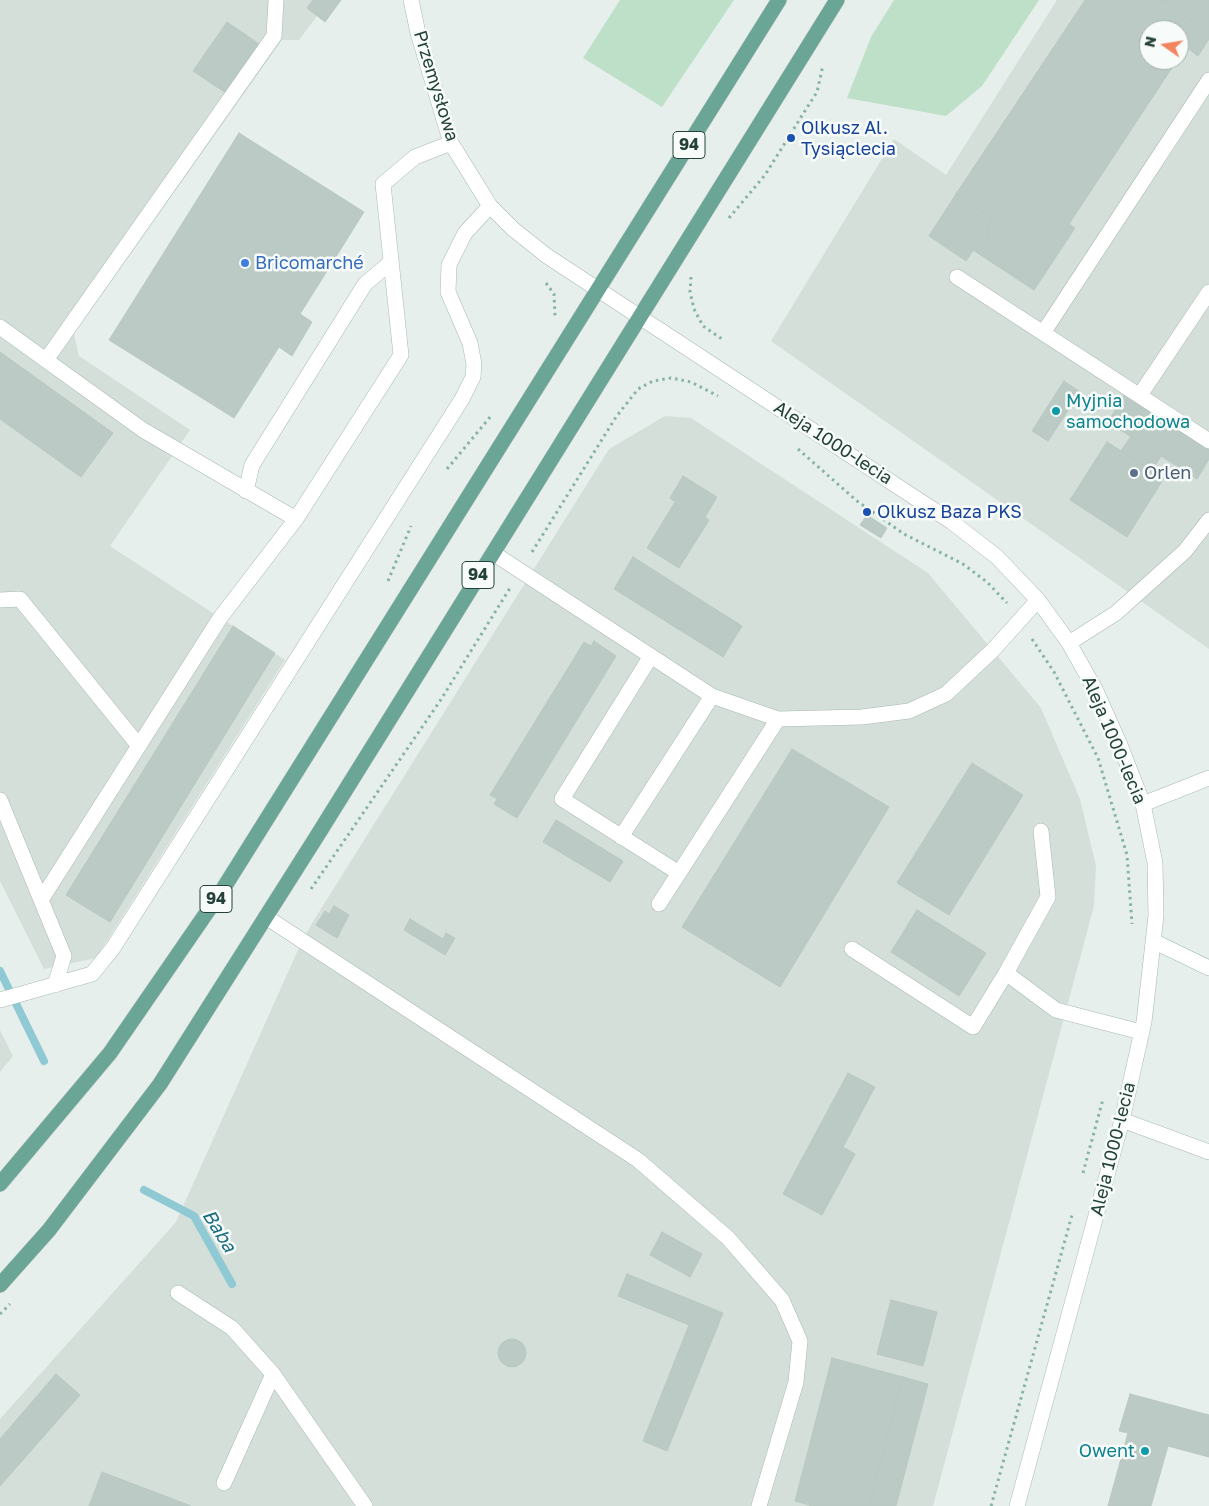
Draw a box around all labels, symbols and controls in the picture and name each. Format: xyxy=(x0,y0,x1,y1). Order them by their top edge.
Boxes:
north arrow xyxy=(1139,20,1189,70)
street label: Przemysłowa xyxy=(409,28,463,144)
text: N xyxy=(1140,35,1159,49)
place label: Olkusz Al. Tysiąclecia xyxy=(801,117,896,160)
road number: 94 xyxy=(673,132,705,158)
marker: Olkusz Al. Tysiąclecia xyxy=(785,132,797,144)
place label: Bricomarché xyxy=(255,252,364,274)
marker: Bricomarché xyxy=(239,257,251,269)
place label: Myjnia samochodowa xyxy=(1066,390,1190,432)
street label: Aleja 1000-lecia xyxy=(770,397,896,489)
marker: Myjnia samochodowa xyxy=(1050,405,1062,417)
place label: Orlen xyxy=(1144,462,1191,484)
marker: Orlen xyxy=(1128,467,1140,479)
place label: Olkusz Baza PKS xyxy=(877,501,1022,523)
marker: Olkusz Baza PKS xyxy=(861,506,873,518)
road number: 94 xyxy=(462,562,494,588)
street label: Aleja 1000-lecia xyxy=(1077,673,1151,807)
road number: 94 xyxy=(200,886,232,912)
street label: Aleja 1000-lecia xyxy=(1086,1080,1140,1218)
water label: Baba xyxy=(197,1206,241,1256)
place label: Owent xyxy=(1079,1440,1135,1462)
marker: Owent xyxy=(1139,1445,1151,1457)

